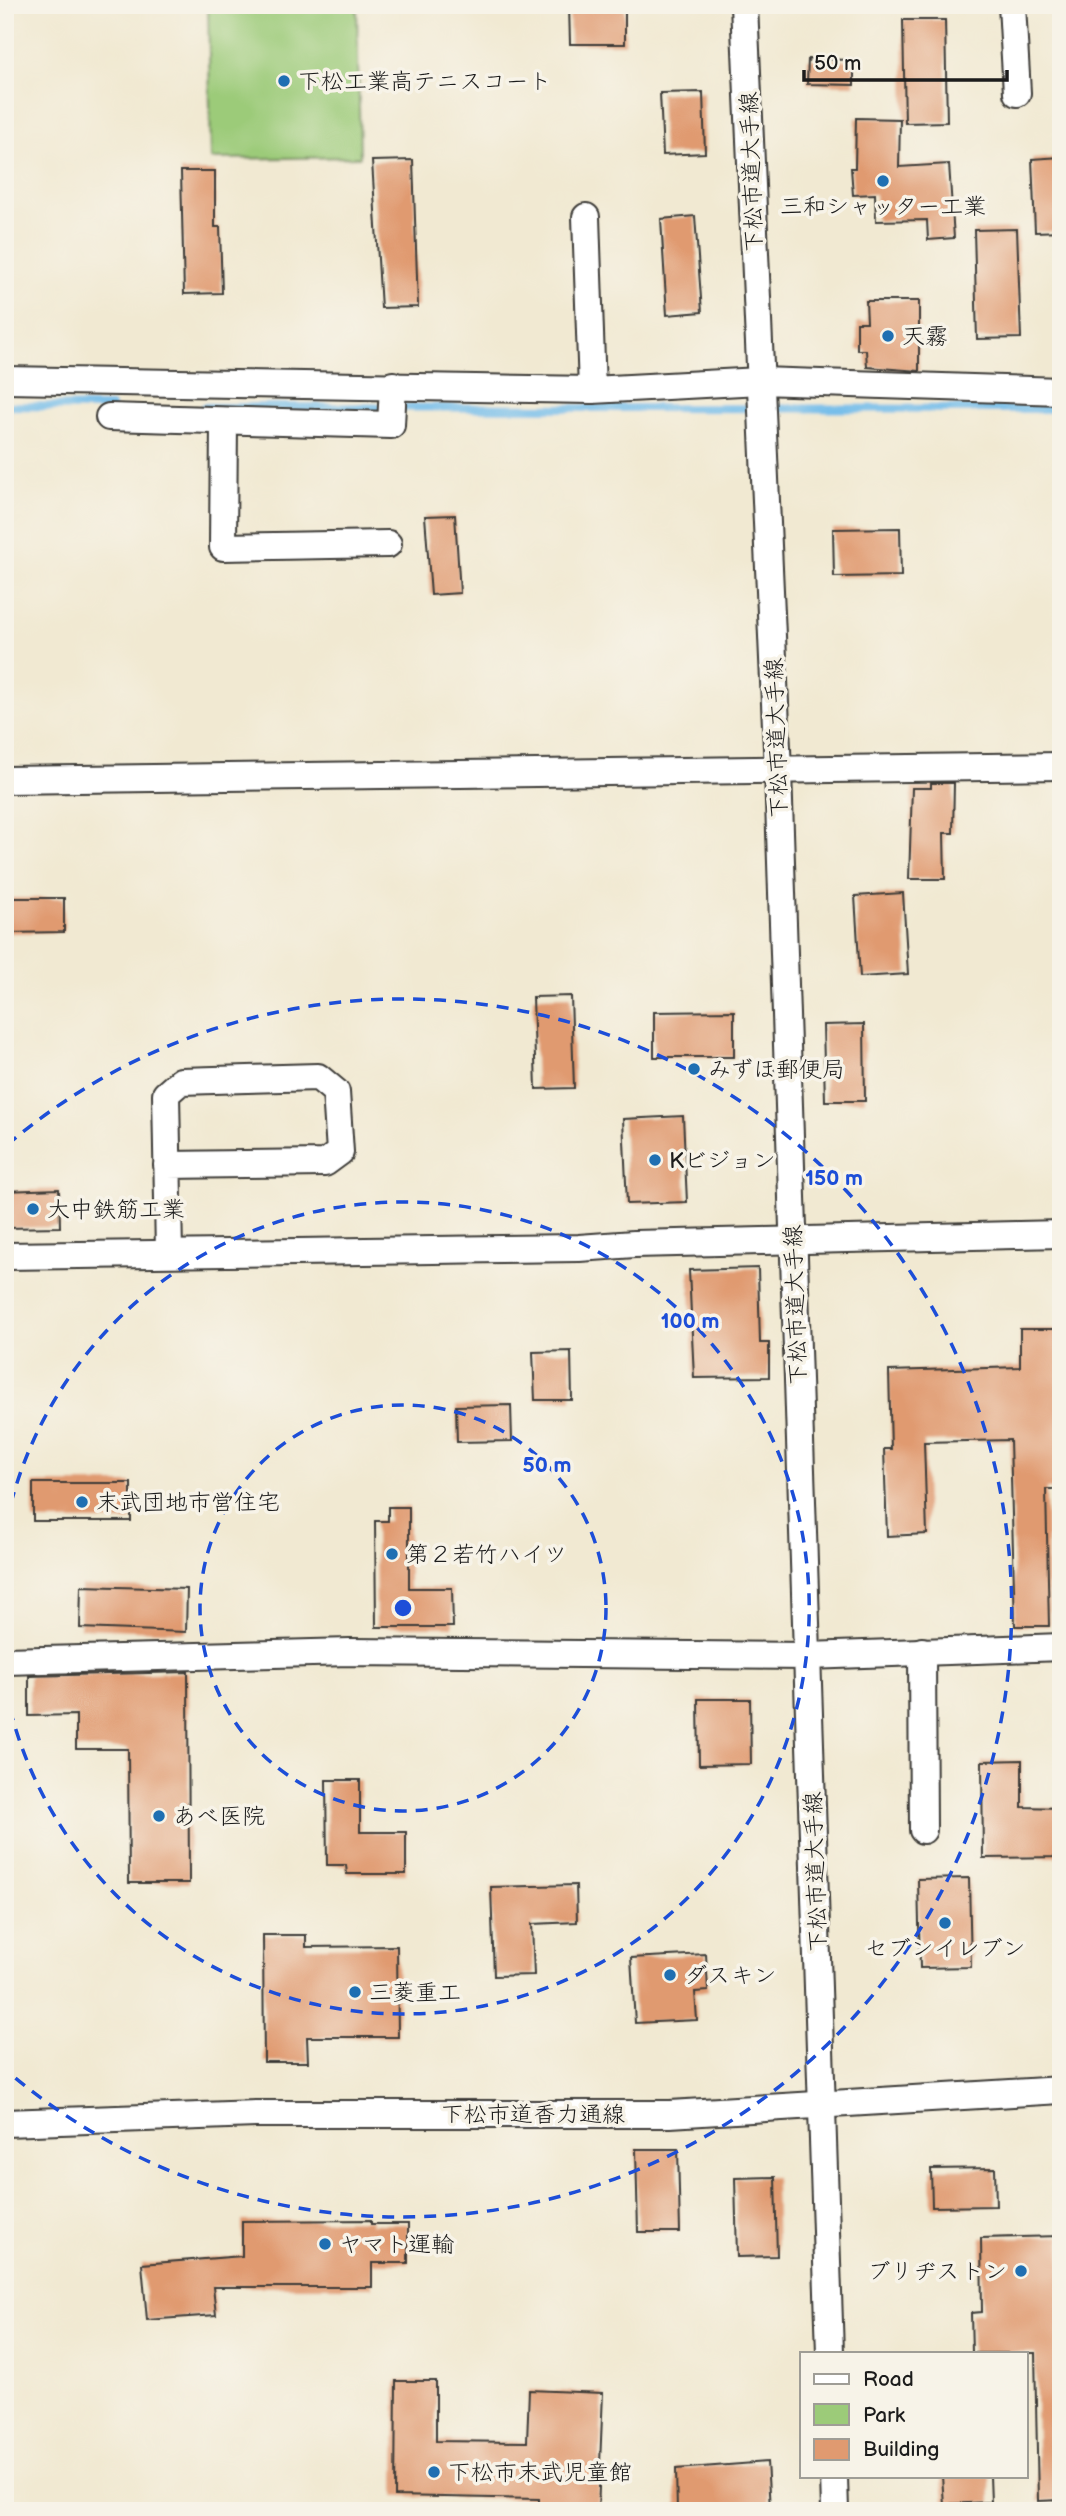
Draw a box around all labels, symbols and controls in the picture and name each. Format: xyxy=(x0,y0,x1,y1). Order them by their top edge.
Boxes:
scale bar xyxy=(804,38,1006,82)
text: 50 m xyxy=(814,51,861,76)
place label: 下松工業高テニスコート xyxy=(298,68,551,96)
marker: 下松工業高テニスコート xyxy=(276,73,292,89)
street label: 下松市道大手線 xyxy=(735,91,769,253)
marker: 三和シャッター工業 xyxy=(875,173,891,189)
place label: 三和シャッター工業 xyxy=(780,193,986,221)
place label: 天霧 xyxy=(902,323,948,351)
marker: 天霧 xyxy=(880,328,896,344)
street label: 下松市道大手線 xyxy=(760,657,794,819)
place label: みずほ郵便局 xyxy=(708,1056,845,1084)
marker: みずほ郵便局 xyxy=(686,1061,702,1077)
place label: Kビジョン xyxy=(669,1147,776,1175)
marker: Kビジョン xyxy=(647,1152,663,1168)
text: 150 m xyxy=(805,1166,863,1191)
place label: 大中鉄筋工業 xyxy=(47,1196,185,1224)
marker: 大中鉄筋工業 xyxy=(25,1201,41,1217)
street label: 下松市道大手線 xyxy=(779,1224,813,1386)
text: 100 m xyxy=(661,1309,719,1334)
text: 50 m xyxy=(523,1453,571,1478)
place label: 末武団地市営住宅 xyxy=(96,1489,280,1517)
marker: 末武団地市営住宅 xyxy=(74,1494,90,1510)
place label: 第２若竹ハイツ xyxy=(406,1541,567,1569)
marker: 第２若竹ハイツ xyxy=(384,1546,400,1562)
centre of rings xyxy=(391,1596,415,1620)
street label: 下松市道大手線 xyxy=(799,1791,833,1953)
place label: あべ医院 xyxy=(173,1803,265,1831)
marker: あべ医院 xyxy=(151,1808,167,1824)
marker: セブンイレブン xyxy=(937,1915,953,1931)
place label: セブンイレブン xyxy=(865,1935,1026,1963)
place label: ダスキン xyxy=(684,1962,776,1990)
marker: ダスキン xyxy=(662,1967,678,1983)
place label: 三菱重工 xyxy=(369,1979,461,2007)
marker: 三菱重工 xyxy=(347,1984,363,2000)
street label: 下松市道香力通線 xyxy=(441,2101,625,2129)
place label: ヤマト運輸 xyxy=(339,2231,454,2259)
marker: ヤマト運輸 xyxy=(317,2236,333,2252)
place label: ブリヂストン xyxy=(867,2258,1007,2286)
marker: ブリヂストン xyxy=(1013,2263,1029,2279)
legend xyxy=(800,2352,1028,2478)
text: Road xyxy=(863,2367,914,2392)
text: Park xyxy=(863,2403,906,2428)
text: Building xyxy=(863,2437,939,2462)
place label: 下松市末武児童館 xyxy=(448,2459,632,2487)
marker: 下松市末武児童館 xyxy=(426,2464,442,2480)

